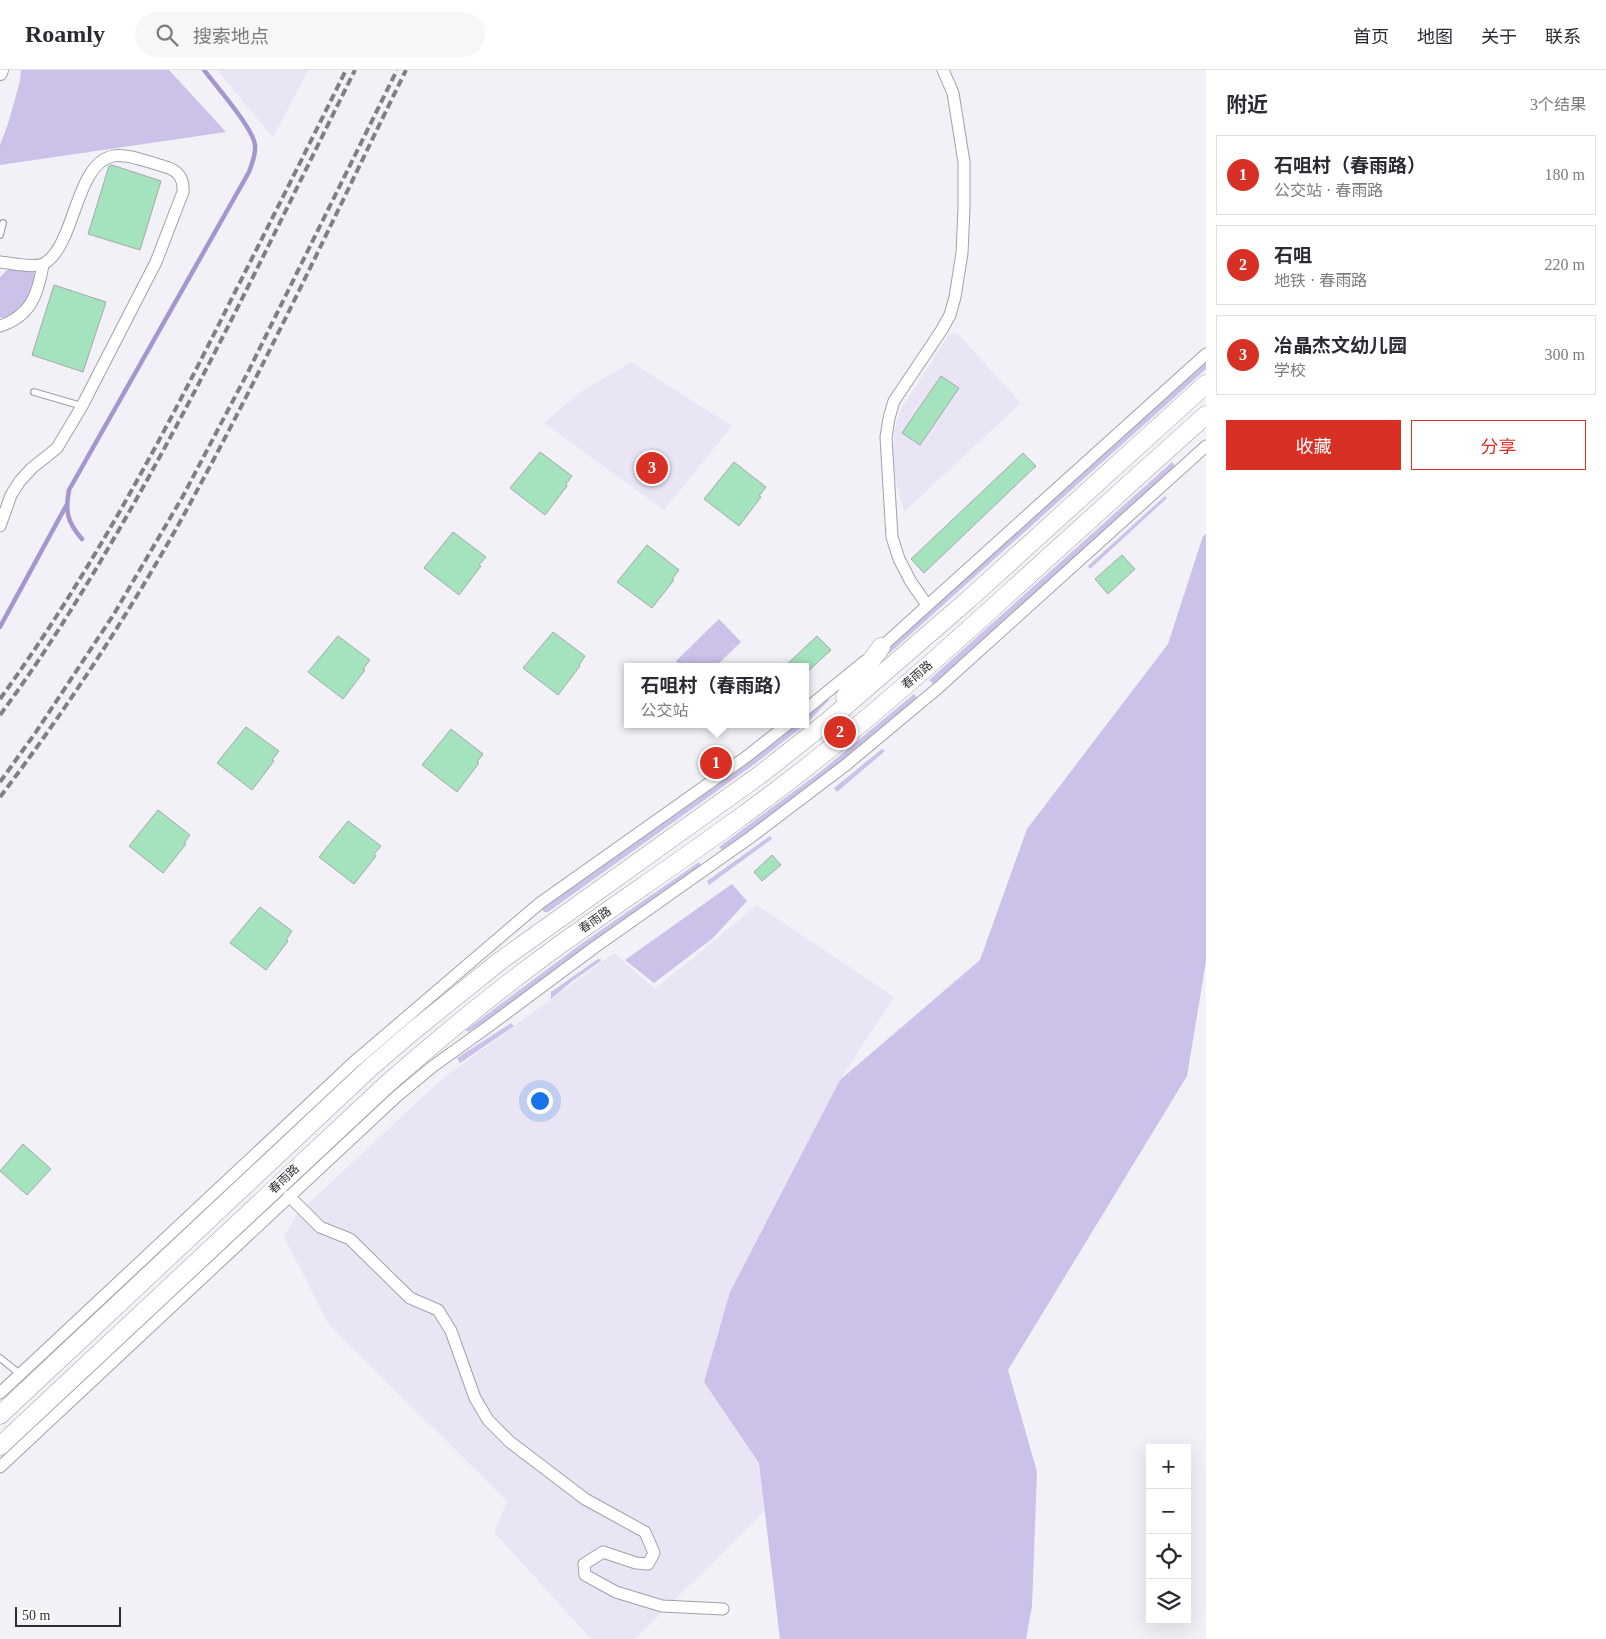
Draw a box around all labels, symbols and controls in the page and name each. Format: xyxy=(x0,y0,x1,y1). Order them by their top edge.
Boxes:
search box xyxy=(135,12,485,57)
text: Roamly xyxy=(25,21,105,47)
icon: search xyxy=(153,21,181,49)
text: 搜索地点 xyxy=(193,26,269,47)
text: 首页 xyxy=(1353,27,1389,47)
text: 地图 xyxy=(1417,27,1453,47)
text: 关于 xyxy=(1481,27,1517,47)
text: 联系 xyxy=(1545,27,1581,47)
text: 附近 xyxy=(1226,93,1268,117)
text: 3个结果 xyxy=(1530,96,1586,113)
text: 石咀村（春雨路） xyxy=(1274,155,1426,176)
text: 1 xyxy=(1239,166,1247,183)
text: 180 m xyxy=(1545,166,1585,183)
text: 公交站 · 春雨路 xyxy=(1274,182,1383,199)
text: 石咀 xyxy=(1274,245,1312,266)
text: 2 xyxy=(1239,256,1247,273)
text: 220 m xyxy=(1545,256,1585,273)
text: 地铁 · 春雨路 xyxy=(1274,272,1367,289)
text: 冶晶杰文幼儿园 xyxy=(1274,335,1407,356)
text: 3 xyxy=(1239,346,1247,363)
text: 300 m xyxy=(1545,346,1585,363)
text: 学校 xyxy=(1274,362,1306,379)
button: 收藏 xyxy=(1226,420,1401,470)
button: 分享 xyxy=(1411,420,1586,470)
pin: 3 xyxy=(636,449,668,487)
street label: 春雨路 xyxy=(899,658,935,692)
popup xyxy=(624,663,809,728)
text: 石咀村（春雨路） xyxy=(640,675,793,696)
text: 公交站 xyxy=(640,702,689,719)
pin: 2 xyxy=(824,713,856,751)
pin: 1 xyxy=(700,744,732,782)
street label: 春雨路 xyxy=(576,904,614,936)
your location xyxy=(527,1088,553,1114)
street label: 春雨路 xyxy=(266,1162,302,1196)
map controls xyxy=(1146,1444,1191,1624)
button: + xyxy=(1146,1444,1191,1489)
button: − xyxy=(1146,1489,1191,1534)
button: locate xyxy=(1146,1534,1191,1579)
button: layers xyxy=(1146,1579,1191,1624)
scale bar xyxy=(15,1604,121,1627)
text: 50 m xyxy=(22,1608,50,1623)

